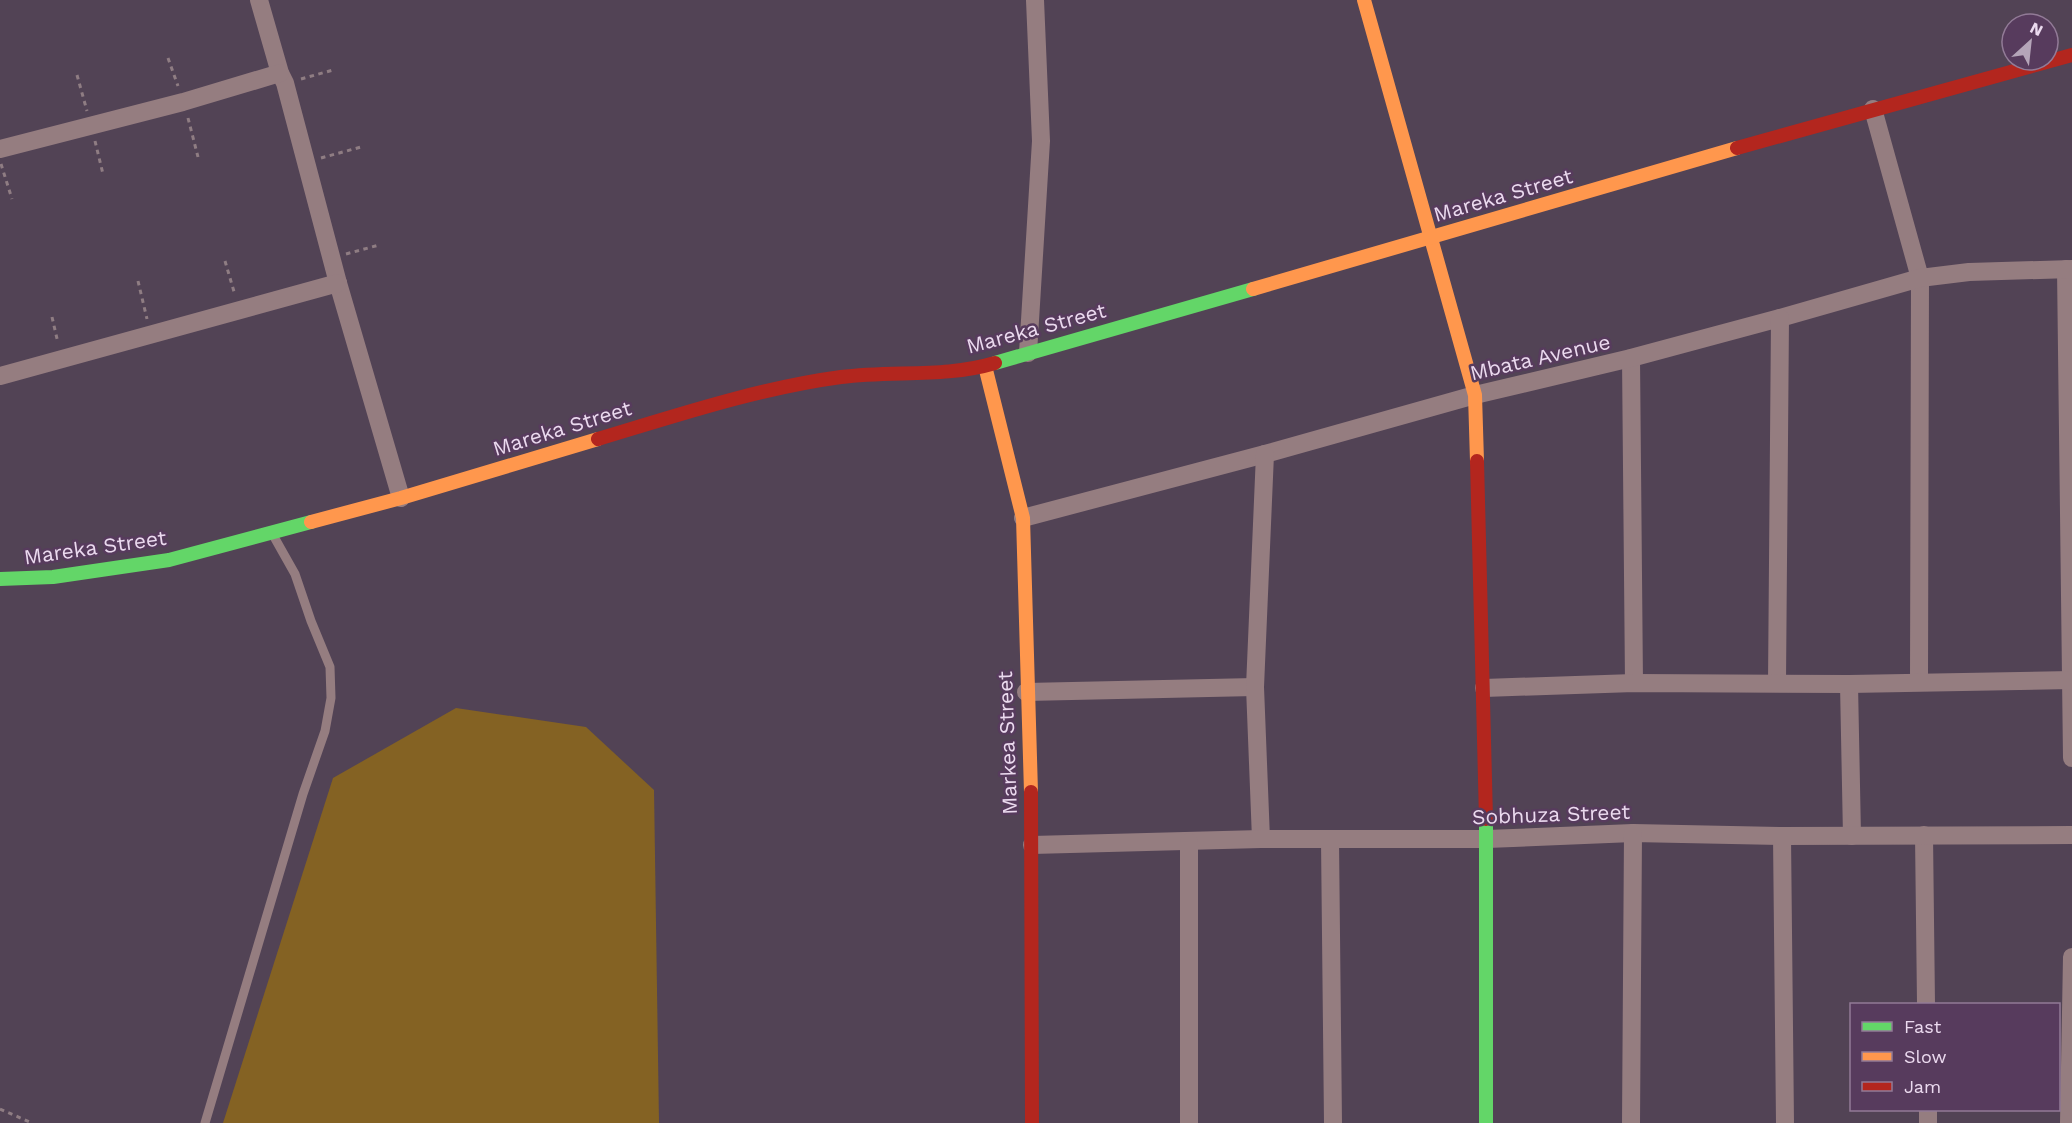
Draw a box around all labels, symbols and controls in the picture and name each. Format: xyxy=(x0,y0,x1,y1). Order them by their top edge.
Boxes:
north arrow xyxy=(2000,12,2060,72)
text: N xyxy=(2027,18,2046,40)
street label: Mareka Street xyxy=(1431,163,1576,227)
street label: Mareka Street xyxy=(963,297,1109,359)
street label: Mbata Avenue xyxy=(1467,329,1613,385)
street label: Mareka Street xyxy=(490,395,634,461)
street label: Mareka Street xyxy=(22,525,168,569)
street label: Markea Street xyxy=(992,671,1022,815)
street label: Sobhuza Street xyxy=(1472,799,1631,829)
legend xyxy=(1850,1003,2060,1111)
text: Fast xyxy=(1904,1016,1942,1037)
text: Slow xyxy=(1904,1046,1947,1067)
text: Jam xyxy=(1904,1076,1941,1097)

